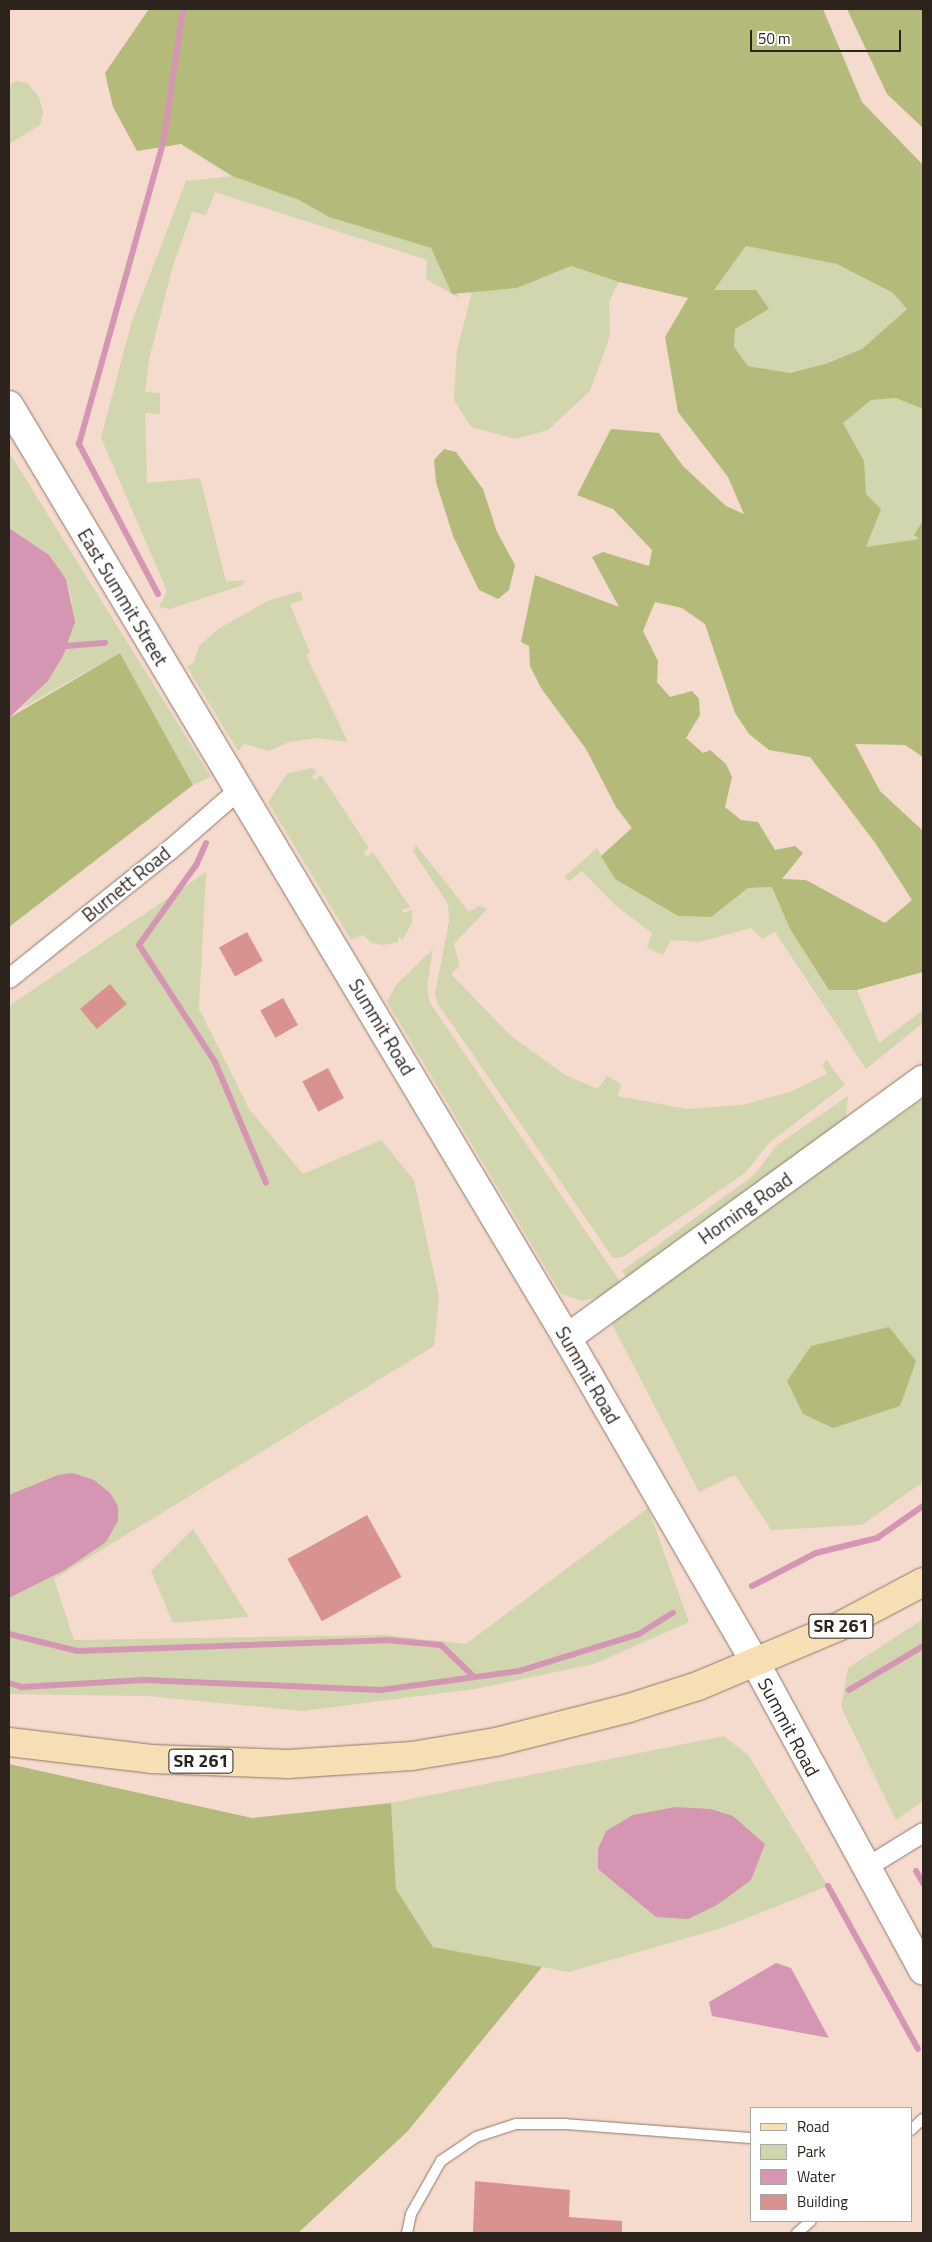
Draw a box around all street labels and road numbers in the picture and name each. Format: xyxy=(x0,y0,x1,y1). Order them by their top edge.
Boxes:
street label: East Summit Street xyxy=(73,524,173,670)
street label: Burnett Road xyxy=(77,842,175,926)
street label: Summit Road xyxy=(344,975,420,1079)
street label: Horning Road xyxy=(694,1167,796,1249)
street label: Summit Road xyxy=(551,1322,625,1428)
road number: SR 261 xyxy=(807,1610,875,1642)
street label: Summit Road xyxy=(754,1674,824,1780)
road number: SR 261 xyxy=(167,1745,235,1776)

